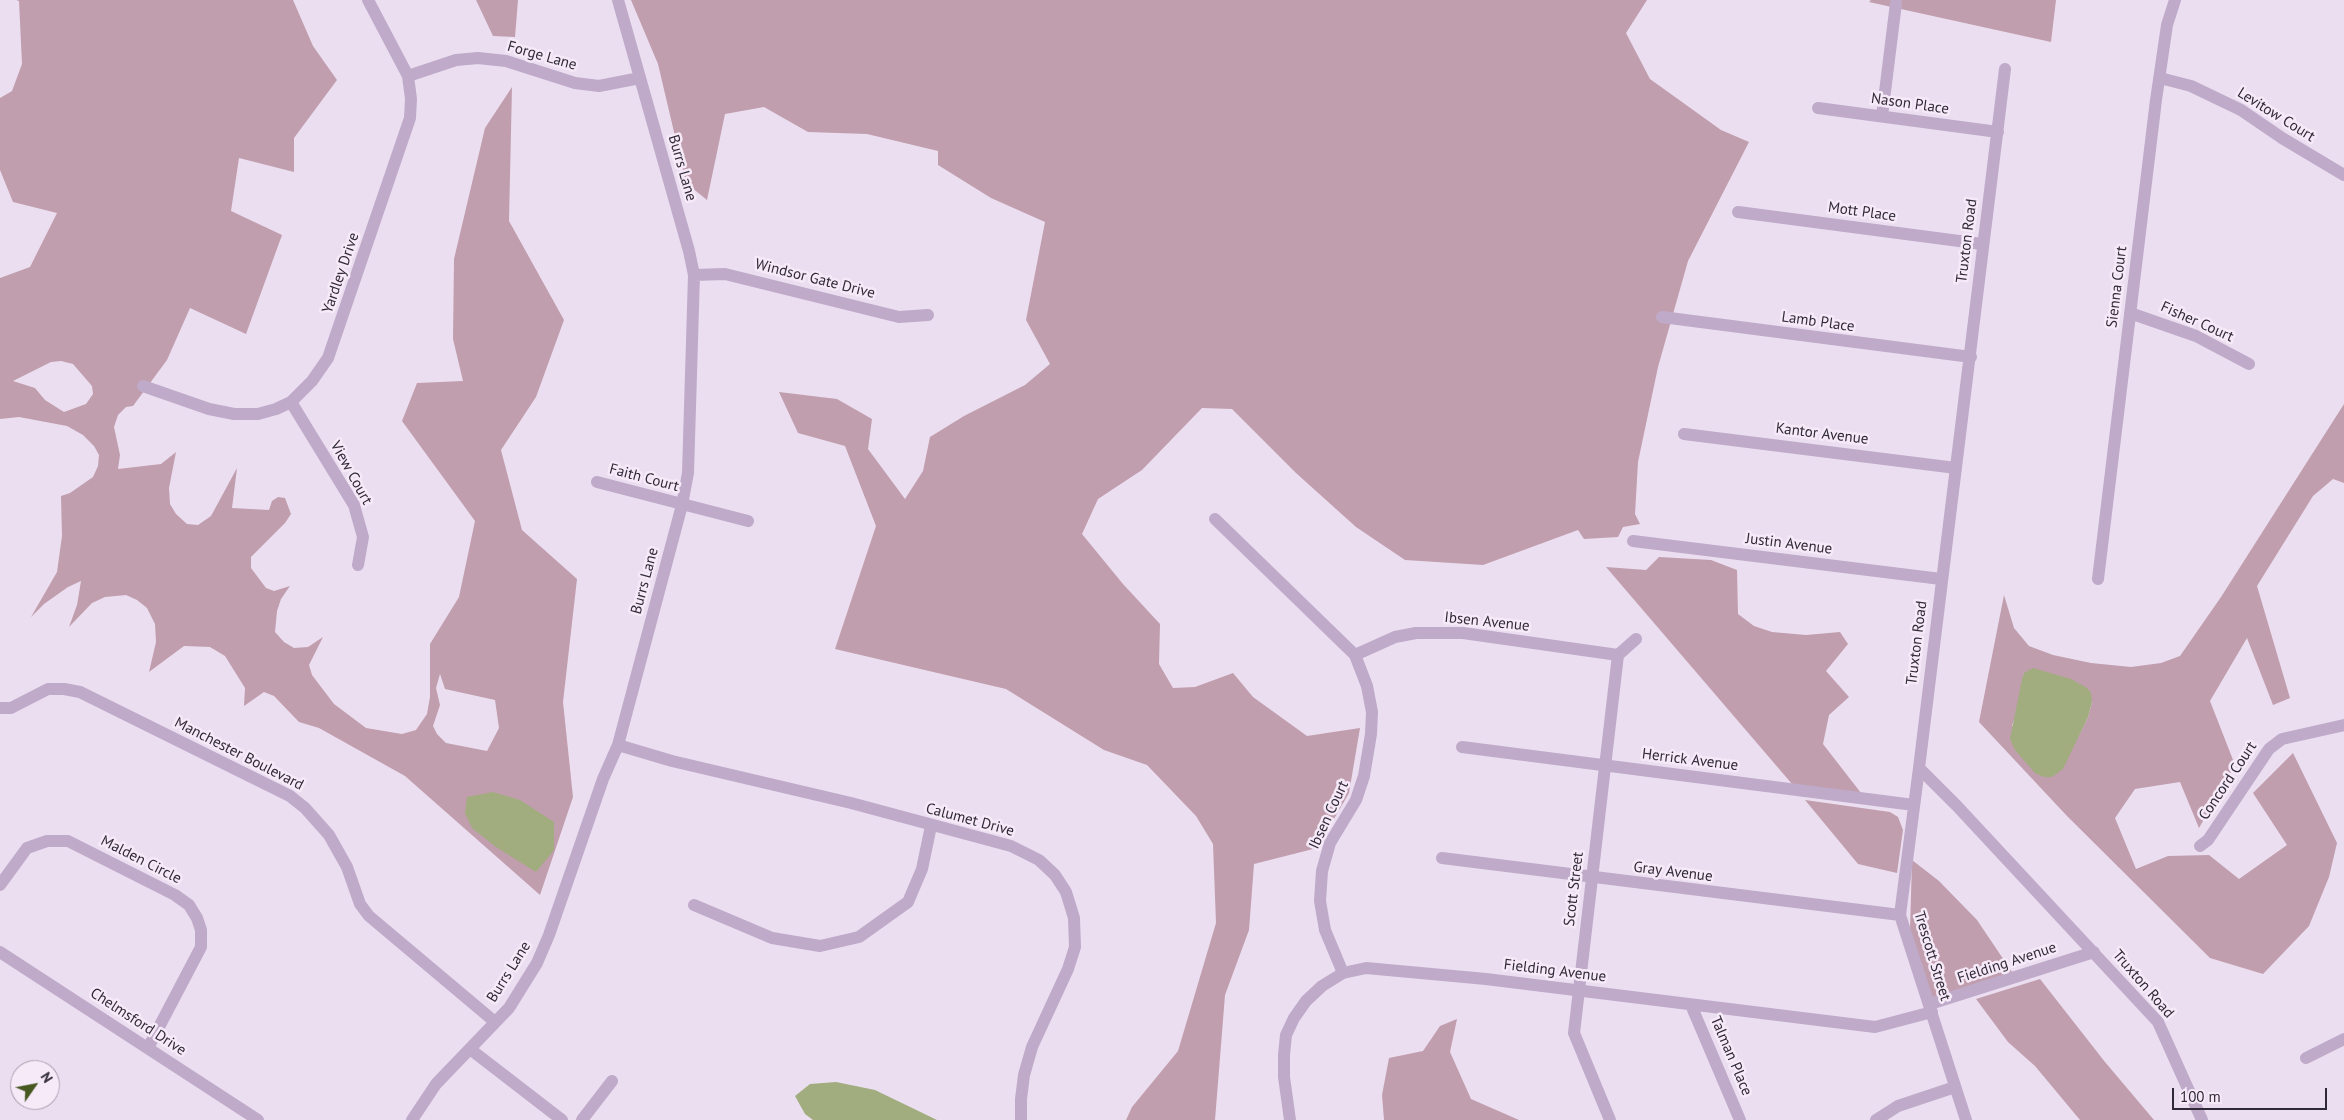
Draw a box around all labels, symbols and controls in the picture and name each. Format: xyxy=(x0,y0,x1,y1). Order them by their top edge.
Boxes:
street label: Forge Lane xyxy=(505,38,579,74)
street label: Levitow Court xyxy=(2234,84,2318,146)
street label: Nason Place xyxy=(1870,90,1950,118)
street label: Burrs Lane xyxy=(664,133,700,203)
street label: Mott Place xyxy=(1827,198,1897,226)
street label: Truxton Road xyxy=(1953,198,1981,284)
street label: Yardley Drive xyxy=(319,230,363,316)
street label: Sienna Court xyxy=(2103,245,2131,329)
street label: Windsor Gate Drive xyxy=(753,255,877,303)
street label: Fisher Court xyxy=(2158,298,2236,346)
street label: Lamb Place xyxy=(1780,308,1856,336)
street label: Kantor Avenue xyxy=(1775,419,1869,449)
street label: View Court xyxy=(326,438,376,508)
street label: Faith Court xyxy=(607,460,681,496)
street label: Justin Avenue xyxy=(1745,530,1833,558)
street label: Burrs Lane xyxy=(627,546,663,616)
street label: Truxton Road xyxy=(1903,600,1931,686)
street label: Ibsen Avenue xyxy=(1444,609,1530,635)
street label: Manchester Boulevard xyxy=(171,714,307,794)
street label: Concord Court xyxy=(2195,738,2261,824)
street label: Herrick Avenue xyxy=(1641,745,1739,775)
street label: Ibsen Court xyxy=(1305,778,1353,852)
street label: Calumet Drive xyxy=(924,800,1016,840)
street label: Malden Circle xyxy=(98,832,184,888)
street label: Scott Street xyxy=(1561,851,1587,927)
street label: Gray Avenue xyxy=(1632,858,1714,886)
street label: Trescott Street xyxy=(1910,909,1954,1003)
street label: Burrs Lane xyxy=(483,938,535,1006)
street label: Fielding Avenue xyxy=(1955,939,2059,987)
street label: Truxton Road xyxy=(2108,946,2178,1022)
street label: Fielding Avenue xyxy=(1503,956,1607,986)
street label: Chelmsford Drive xyxy=(87,984,189,1060)
street label: Talman Place xyxy=(1706,1014,1756,1098)
north arrow xyxy=(10,1060,60,1110)
text: N xyxy=(37,1069,57,1086)
scale bar xyxy=(2174,1078,2329,1110)
text: 100 m xyxy=(2180,1087,2221,1106)

